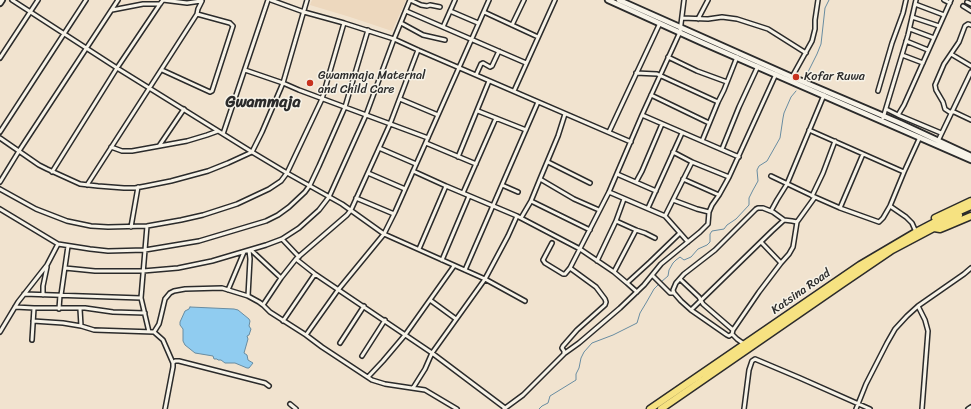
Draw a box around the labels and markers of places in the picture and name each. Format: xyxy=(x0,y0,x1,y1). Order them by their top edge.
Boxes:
place label: Gwammaja Maternal and Child Care xyxy=(318,69,425,97)
place label: Kofar Ruwa xyxy=(804,70,865,84)
marker: Kofar Ruwa xyxy=(791,72,801,82)
marker: Gwammaja Maternal and Child Care xyxy=(305,78,315,88)

